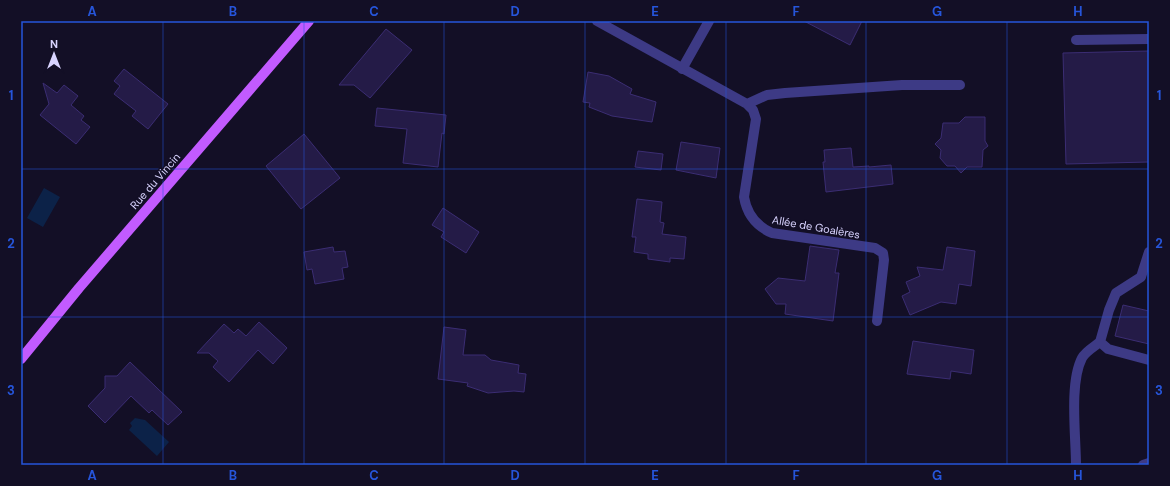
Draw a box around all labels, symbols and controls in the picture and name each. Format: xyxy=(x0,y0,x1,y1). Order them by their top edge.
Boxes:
text: A xyxy=(87,3,97,20)
text: B xyxy=(229,3,237,20)
text: C xyxy=(369,3,379,20)
text: D xyxy=(510,3,520,20)
text: E xyxy=(651,3,659,20)
text: F xyxy=(792,3,800,20)
text: G xyxy=(932,3,942,20)
text: H xyxy=(1073,3,1083,20)
north arrow xyxy=(34,34,74,74)
text: N xyxy=(50,37,58,51)
text: 1 xyxy=(9,87,13,104)
text: 1 xyxy=(1157,87,1161,104)
street label: Rue du Vincin xyxy=(127,150,183,212)
street label: Allée de Goalères xyxy=(771,212,861,242)
text: 2 xyxy=(7,235,15,252)
text: 2 xyxy=(1155,235,1163,252)
text: 3 xyxy=(7,382,15,399)
text: 3 xyxy=(1155,382,1163,399)
text: A xyxy=(87,467,97,484)
text: B xyxy=(229,467,237,484)
text: C xyxy=(369,467,379,484)
text: D xyxy=(510,467,520,484)
text: E xyxy=(651,467,659,484)
text: F xyxy=(792,467,800,484)
text: G xyxy=(932,467,942,484)
text: H xyxy=(1073,467,1083,484)

